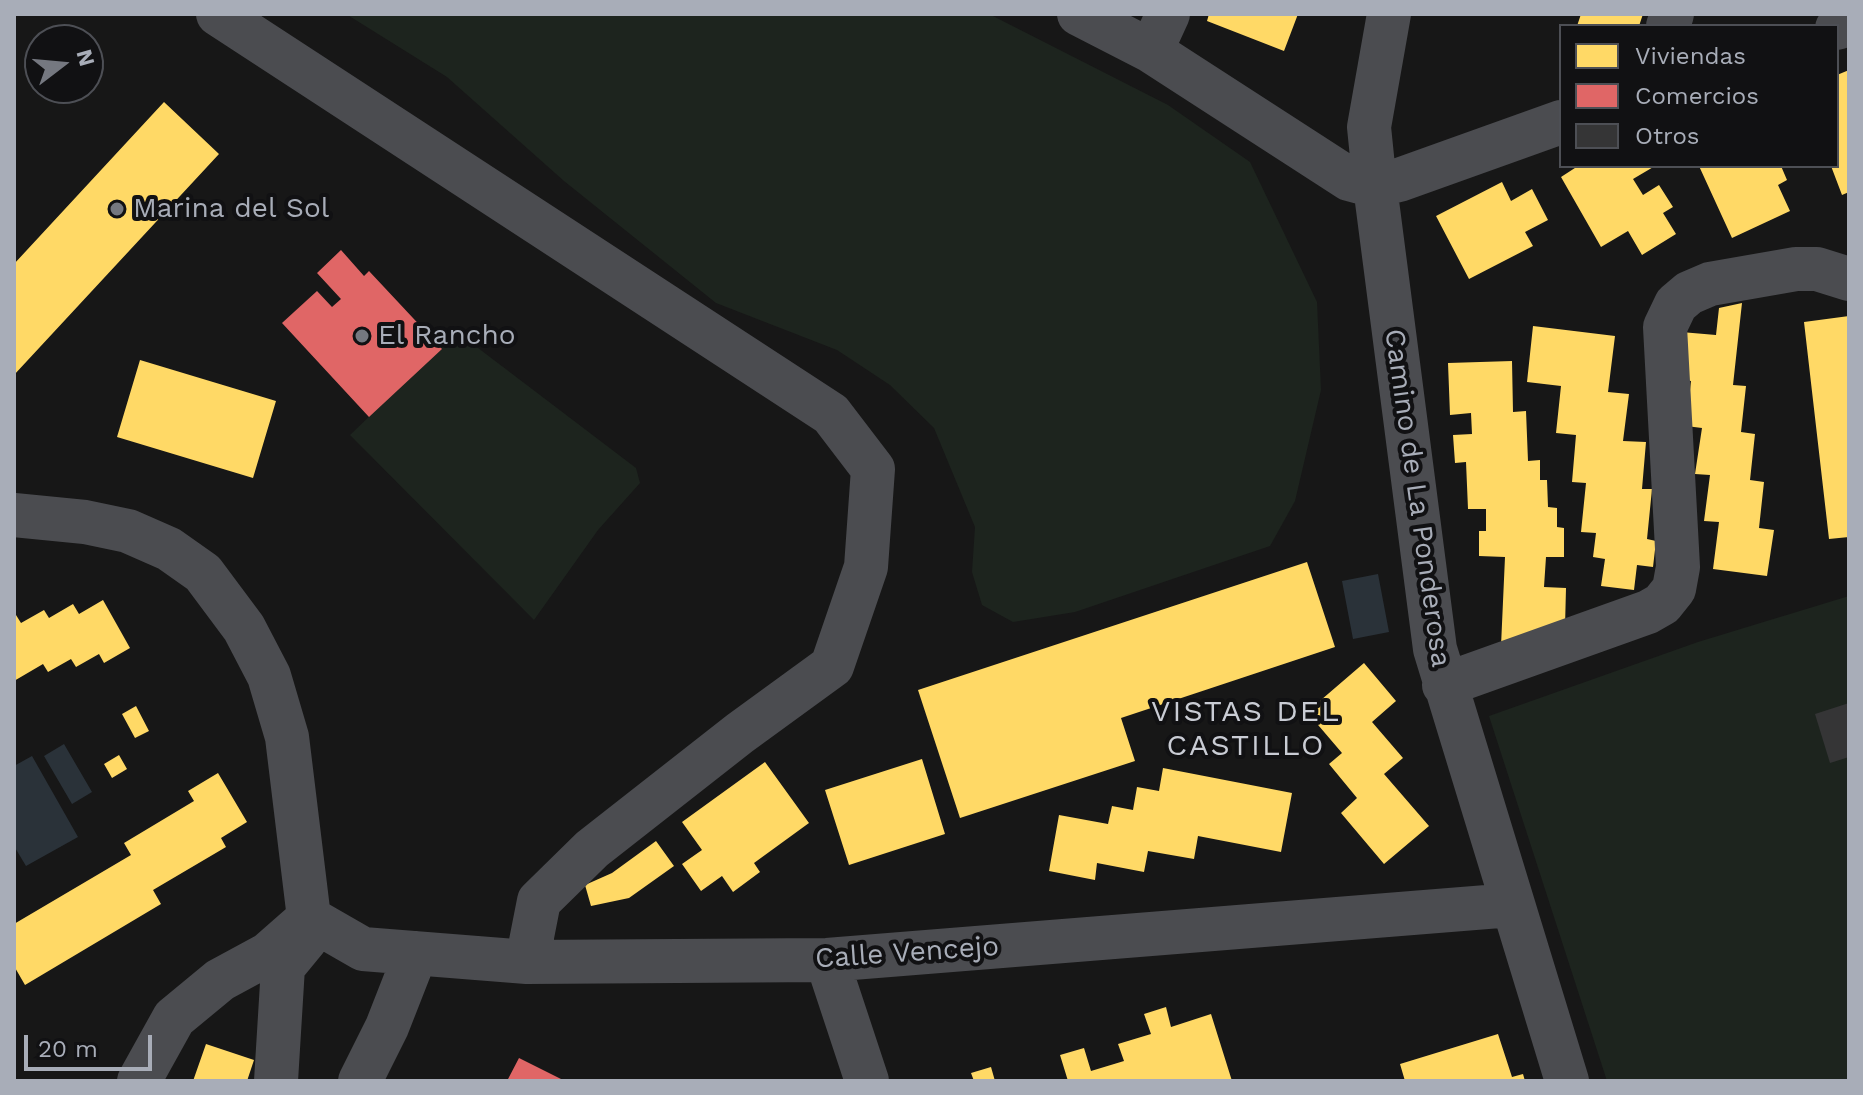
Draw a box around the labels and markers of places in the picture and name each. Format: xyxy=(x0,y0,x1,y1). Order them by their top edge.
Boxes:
place label: Marina del Sol xyxy=(133,192,329,226)
marker: Marina del Sol xyxy=(108,200,126,218)
place label: El Rancho xyxy=(378,319,516,353)
marker: El Rancho xyxy=(353,327,371,345)

